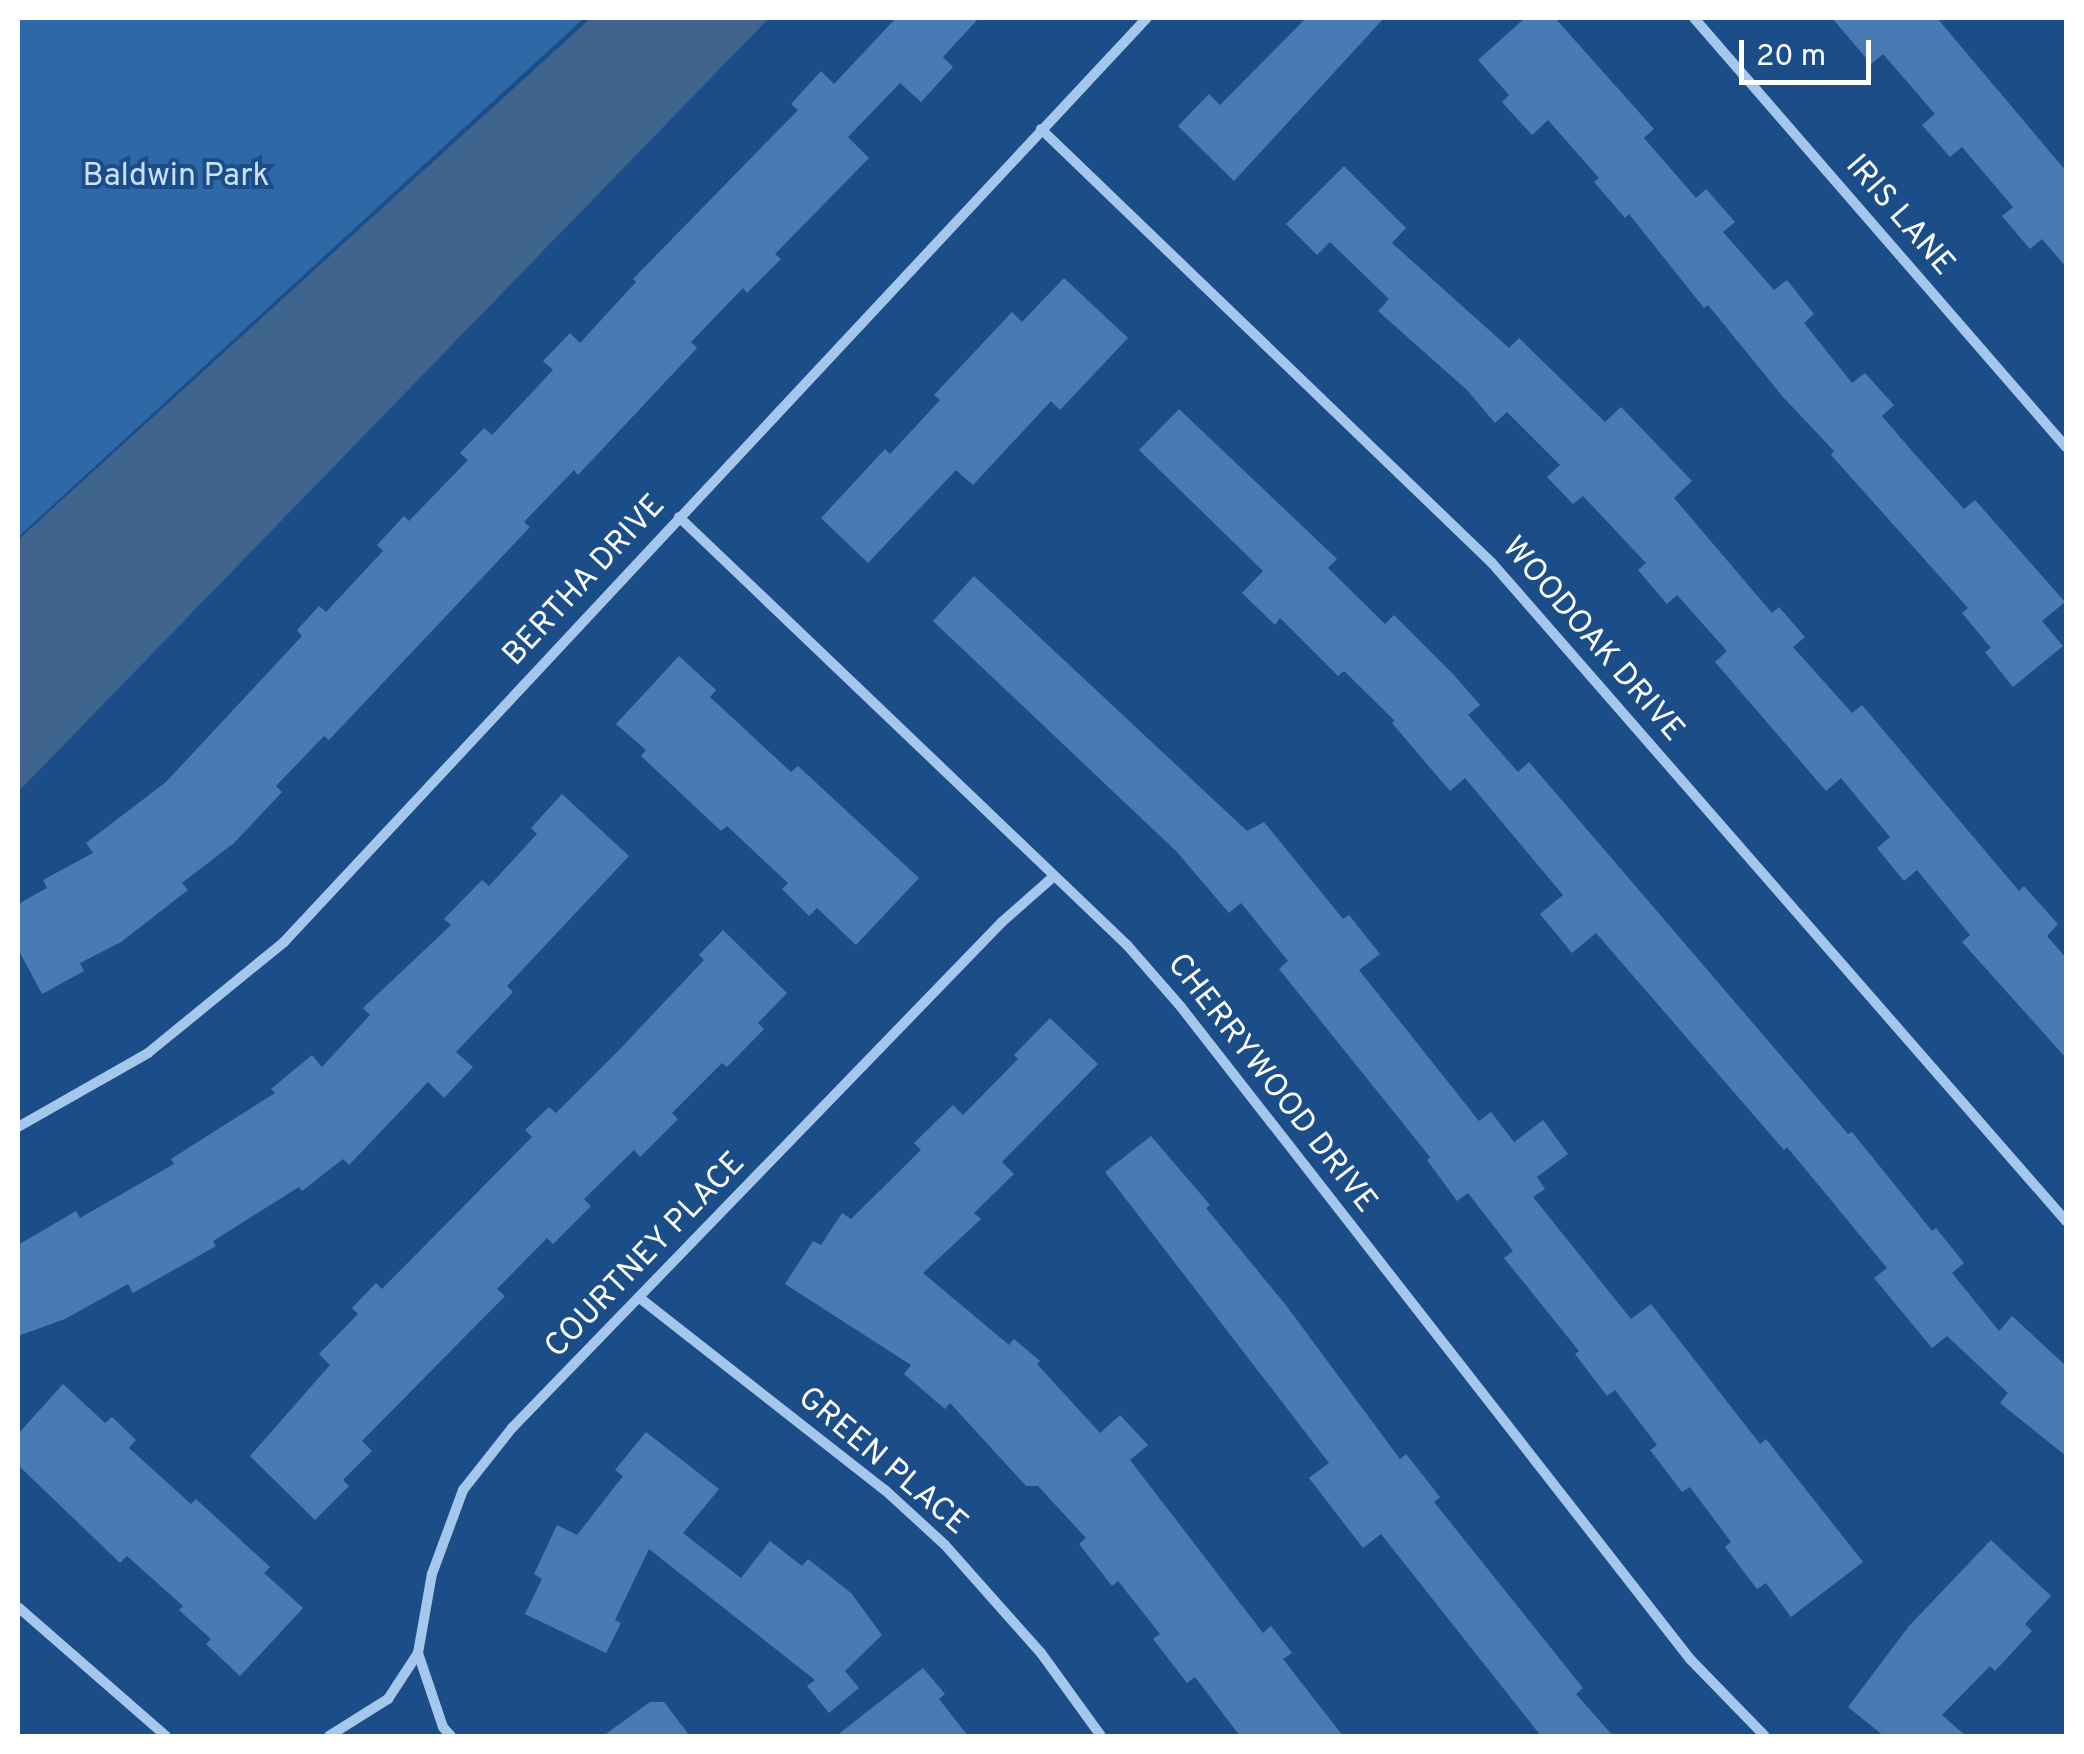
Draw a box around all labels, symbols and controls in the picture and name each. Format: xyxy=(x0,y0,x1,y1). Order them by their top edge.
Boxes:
scale bar xyxy=(1744,20,1876,82)
text: 20 m xyxy=(1756,39,1826,76)
street label: IRIS LANE xyxy=(1836,148,1962,284)
park label: Baldwin Park xyxy=(82,158,270,196)
street label: BERTHA DRIVE xyxy=(495,487,675,675)
street label: WOODOAK DRIVE xyxy=(1493,530,1691,750)
street label: CHERRYWOOD DRIVE xyxy=(1158,947,1384,1221)
street label: COURTNEY PLACE xyxy=(538,1145,754,1367)
street label: GREEN PLACE xyxy=(789,1380,975,1544)

